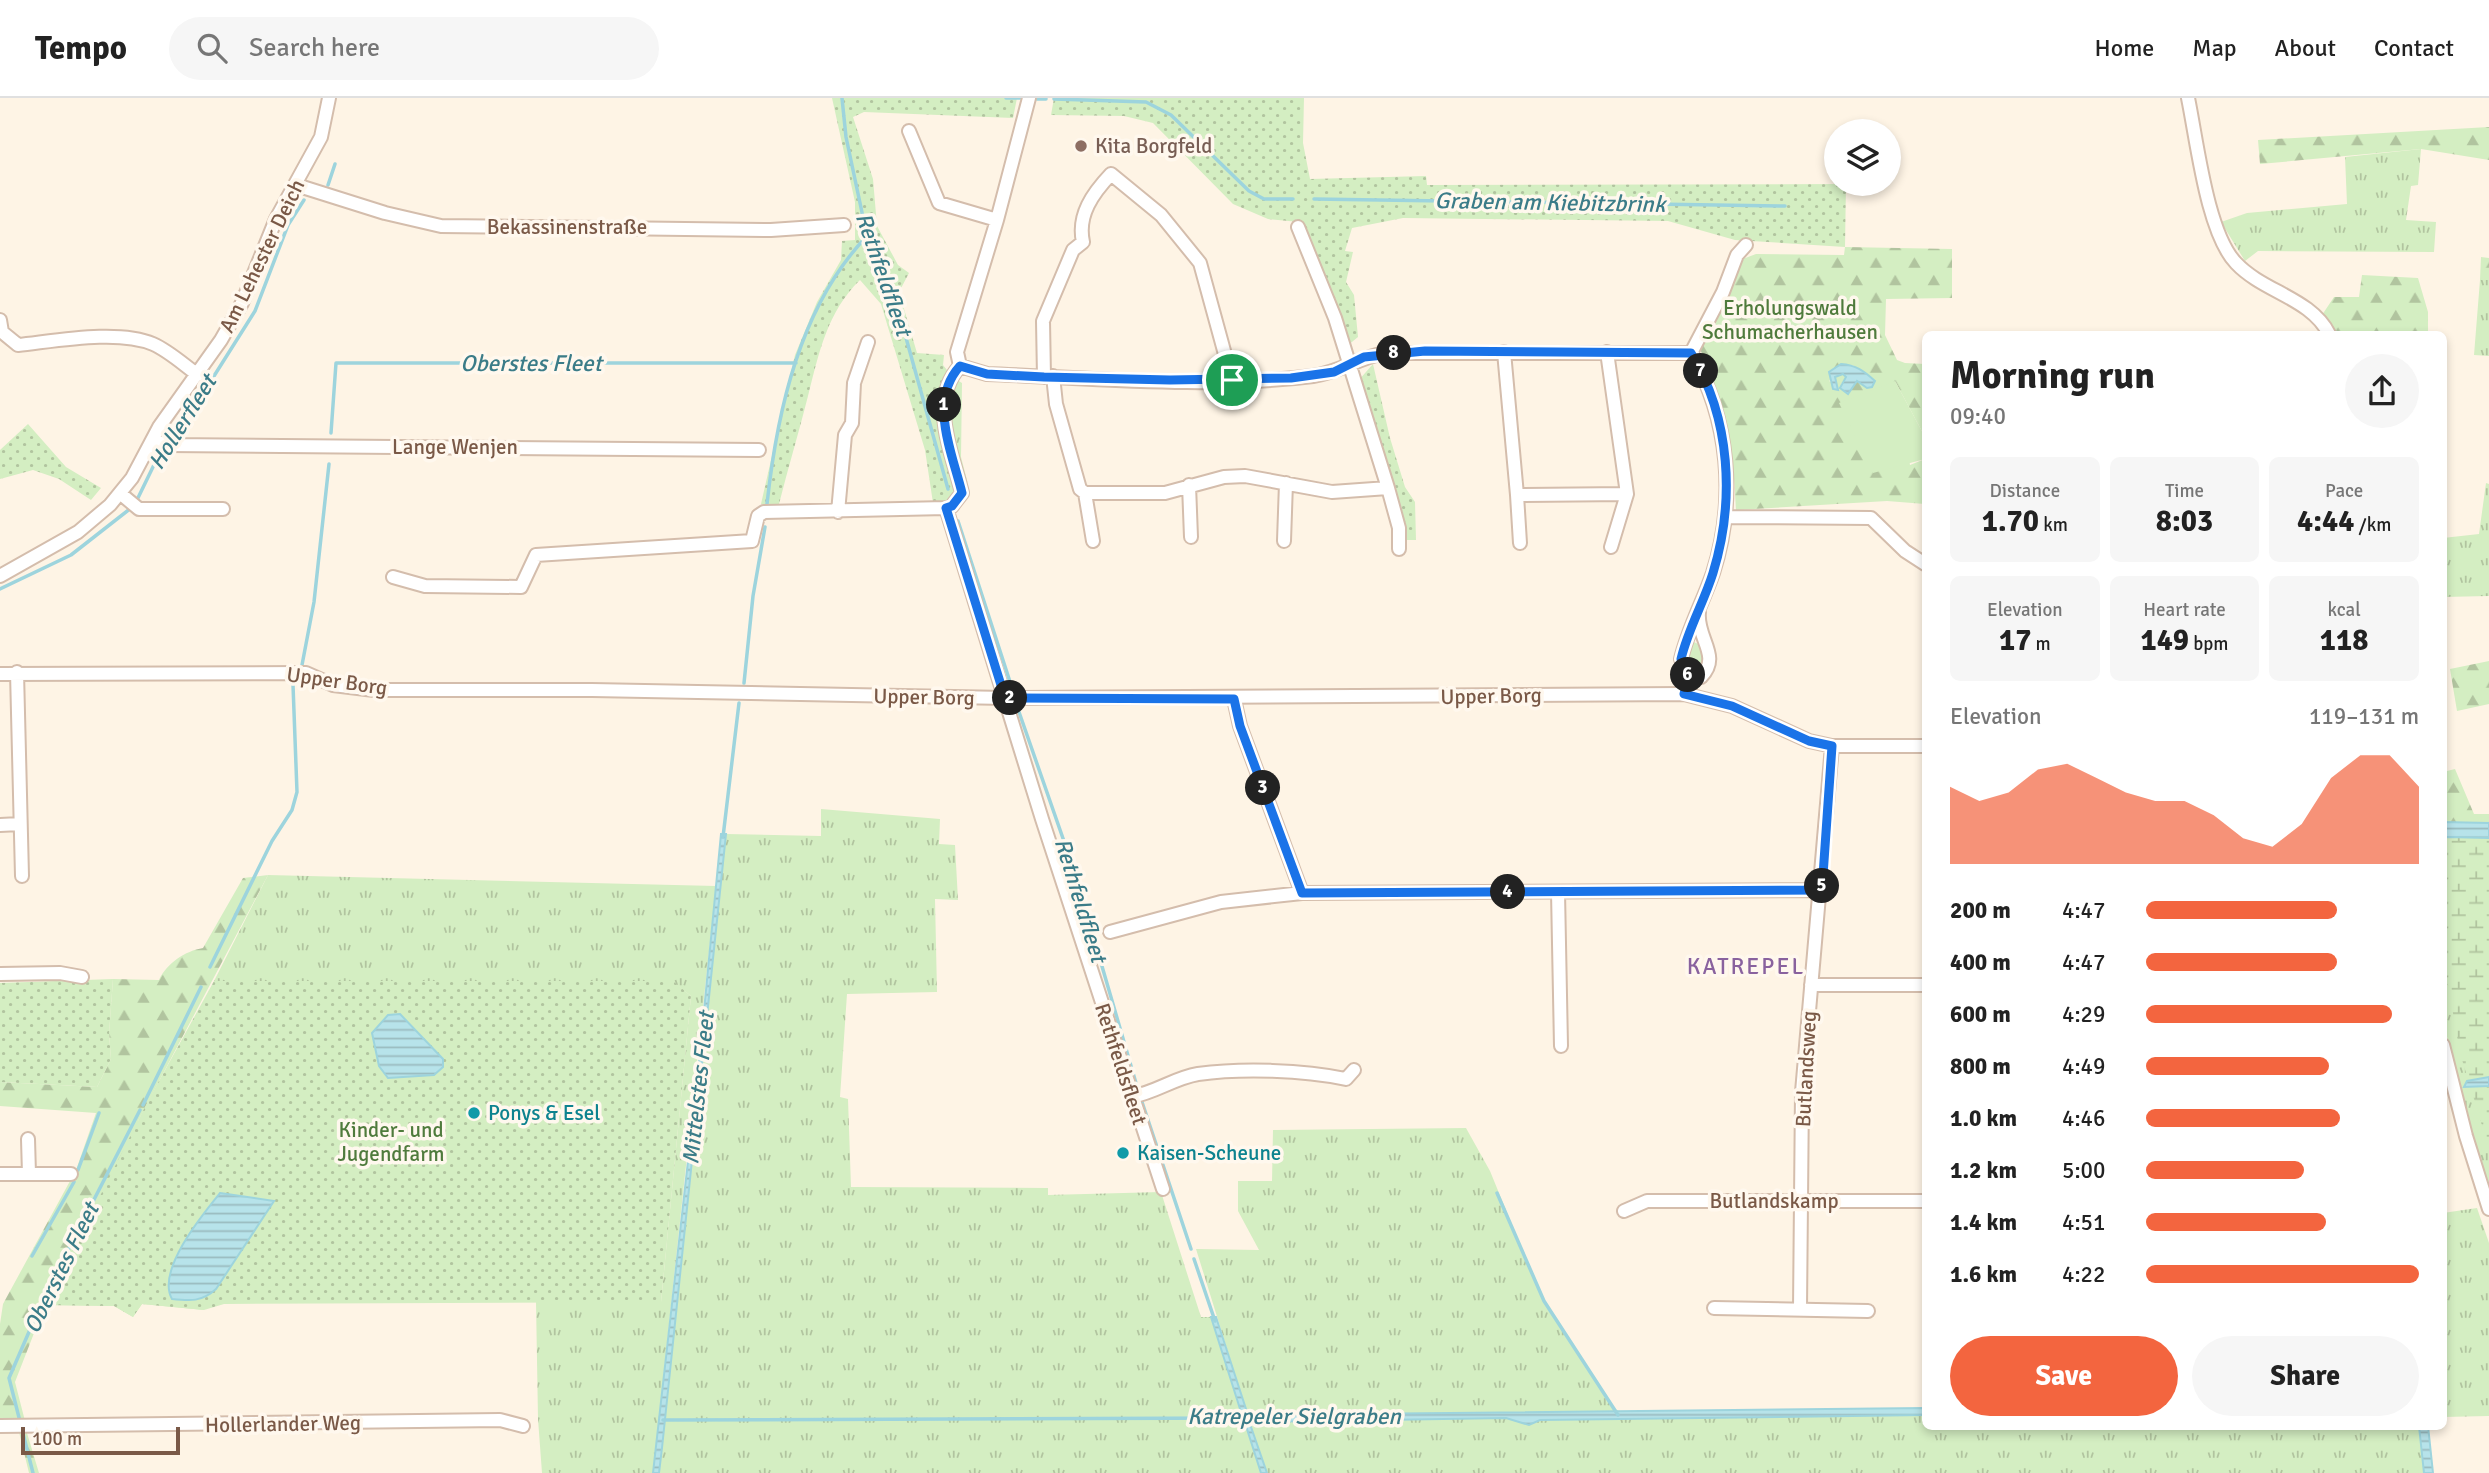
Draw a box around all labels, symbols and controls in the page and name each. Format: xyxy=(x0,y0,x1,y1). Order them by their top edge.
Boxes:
search box xyxy=(169,17,659,80)
text: Tempo xyxy=(35,28,127,69)
icon: search xyxy=(193,29,231,67)
text: Search here xyxy=(249,32,380,64)
text: Home xyxy=(2094,33,2154,63)
text: Map xyxy=(2192,33,2237,63)
text: About xyxy=(2275,33,2336,63)
text: Contact xyxy=(2374,33,2454,63)
map controls xyxy=(1824,119,1901,196)
button: layers xyxy=(1824,119,1901,196)
place label: Kita Borgfeld xyxy=(1095,133,1212,159)
marker: Kita Borgfeld xyxy=(1073,138,1089,154)
street label: Am Lehester Deich xyxy=(214,175,310,337)
water label: Graben am Kiebitzbrink xyxy=(1434,186,1668,219)
water label: Rethfeldfleet xyxy=(849,209,919,342)
street label: Bekassinenstraße xyxy=(487,214,647,240)
park label: Erholungswald Schumacherhausen xyxy=(1702,295,1878,345)
pin: 8 xyxy=(1376,336,1412,370)
text: 8 xyxy=(1388,340,1399,364)
water label: Oberstes Fleet xyxy=(460,349,605,378)
pin xyxy=(1202,350,1262,410)
text: Morning run xyxy=(1950,352,2155,399)
pin: 7 xyxy=(1684,354,1718,388)
button: share xyxy=(2345,354,2419,428)
text: 7 xyxy=(1695,358,1706,382)
icon: arrive xyxy=(1213,361,1251,399)
water label: Hollerfleet xyxy=(142,367,224,475)
pin: 1 xyxy=(926,388,962,422)
text: 1 xyxy=(938,392,949,416)
text: 09:40 xyxy=(1950,402,2006,431)
street label: Lange Wenjen xyxy=(392,434,518,460)
text: Distance xyxy=(1989,479,2060,503)
text: Time xyxy=(2165,479,2204,503)
text: Pace xyxy=(2325,479,2363,503)
text: 1.70 xyxy=(1982,503,2039,540)
text: 8:03 xyxy=(2156,503,2213,540)
text: 4:44 xyxy=(2297,503,2354,540)
text: km xyxy=(2039,513,2068,537)
text: /km xyxy=(2354,513,2391,537)
text: Elevation xyxy=(1987,598,2063,622)
text: Heart rate xyxy=(2143,598,2226,622)
text: kcal xyxy=(2328,598,2361,622)
text: 17 xyxy=(1999,622,2031,659)
text: 149 xyxy=(2140,622,2189,659)
text: 118 xyxy=(2320,622,2368,659)
text: m xyxy=(2031,632,2051,656)
text: bpm xyxy=(2189,632,2229,656)
pin: 6 xyxy=(1670,658,1706,692)
street label: Upper Borg xyxy=(285,661,389,701)
text: 6 xyxy=(1682,662,1693,686)
pin: 2 xyxy=(992,680,1028,716)
street label: Upper Borg xyxy=(1440,682,1542,710)
street label: Upper Borg xyxy=(873,683,975,711)
text: 2 xyxy=(1004,685,1015,709)
text: Elevation xyxy=(1950,702,2042,731)
text: 119–131 m xyxy=(2309,702,2419,731)
pin: 3 xyxy=(1246,770,1280,806)
text: 3 xyxy=(1257,775,1268,799)
water label: Rethfeldfleet xyxy=(1048,834,1114,969)
pin: 5 xyxy=(1804,868,1840,904)
text: 5 xyxy=(1816,873,1827,897)
pin: 4 xyxy=(1490,874,1526,910)
text: 4 xyxy=(1502,879,1513,903)
text: 200 m xyxy=(1950,896,2011,925)
text: 4:47 xyxy=(2062,896,2105,925)
text: 400 m xyxy=(1950,948,2011,977)
text: 4:47 xyxy=(2062,948,2105,977)
district label: KATREPEL xyxy=(1687,952,1805,981)
street label: Rethfeldsfleet xyxy=(1089,1000,1153,1128)
text: 600 m xyxy=(1950,1000,2011,1029)
text: 4:29 xyxy=(2062,1000,2105,1029)
water label: Mittelstes Fleet xyxy=(676,1008,721,1166)
street label: Butlandsweg xyxy=(1790,1010,1822,1128)
text: 800 m xyxy=(1950,1052,2011,1081)
text: 4:49 xyxy=(2062,1052,2105,1081)
place label: Ponys & Esel xyxy=(488,1100,600,1126)
text: 1.0 km xyxy=(1950,1104,2017,1133)
text: 4:46 xyxy=(2062,1104,2105,1133)
marker: Ponys & Esel xyxy=(466,1105,482,1121)
park label: Kinder- und Jugendfarm xyxy=(337,1117,445,1167)
place label: Kaisen-Scheune xyxy=(1137,1140,1281,1166)
marker: Kaisen-Scheune xyxy=(1115,1145,1131,1161)
text: 1.2 km xyxy=(1950,1156,2017,1185)
text: 5:00 xyxy=(2062,1156,2105,1185)
street label: Butlandskamp xyxy=(1709,1188,1839,1214)
water label: Oberstes Fleet xyxy=(17,1196,107,1338)
text: 1.4 km xyxy=(1950,1208,2017,1237)
text: 4:51 xyxy=(2062,1208,2105,1237)
text: 1.6 km xyxy=(1950,1260,2017,1289)
text: 4:22 xyxy=(2062,1260,2105,1289)
button: Save xyxy=(1950,1336,2178,1416)
button: Share xyxy=(2192,1336,2419,1416)
water label: Katrepeler Sielgraben xyxy=(1187,1402,1402,1431)
street label: Hollerlander Weg xyxy=(205,1410,361,1438)
scale bar xyxy=(21,1424,180,1456)
text: 100 m xyxy=(32,1427,82,1451)

